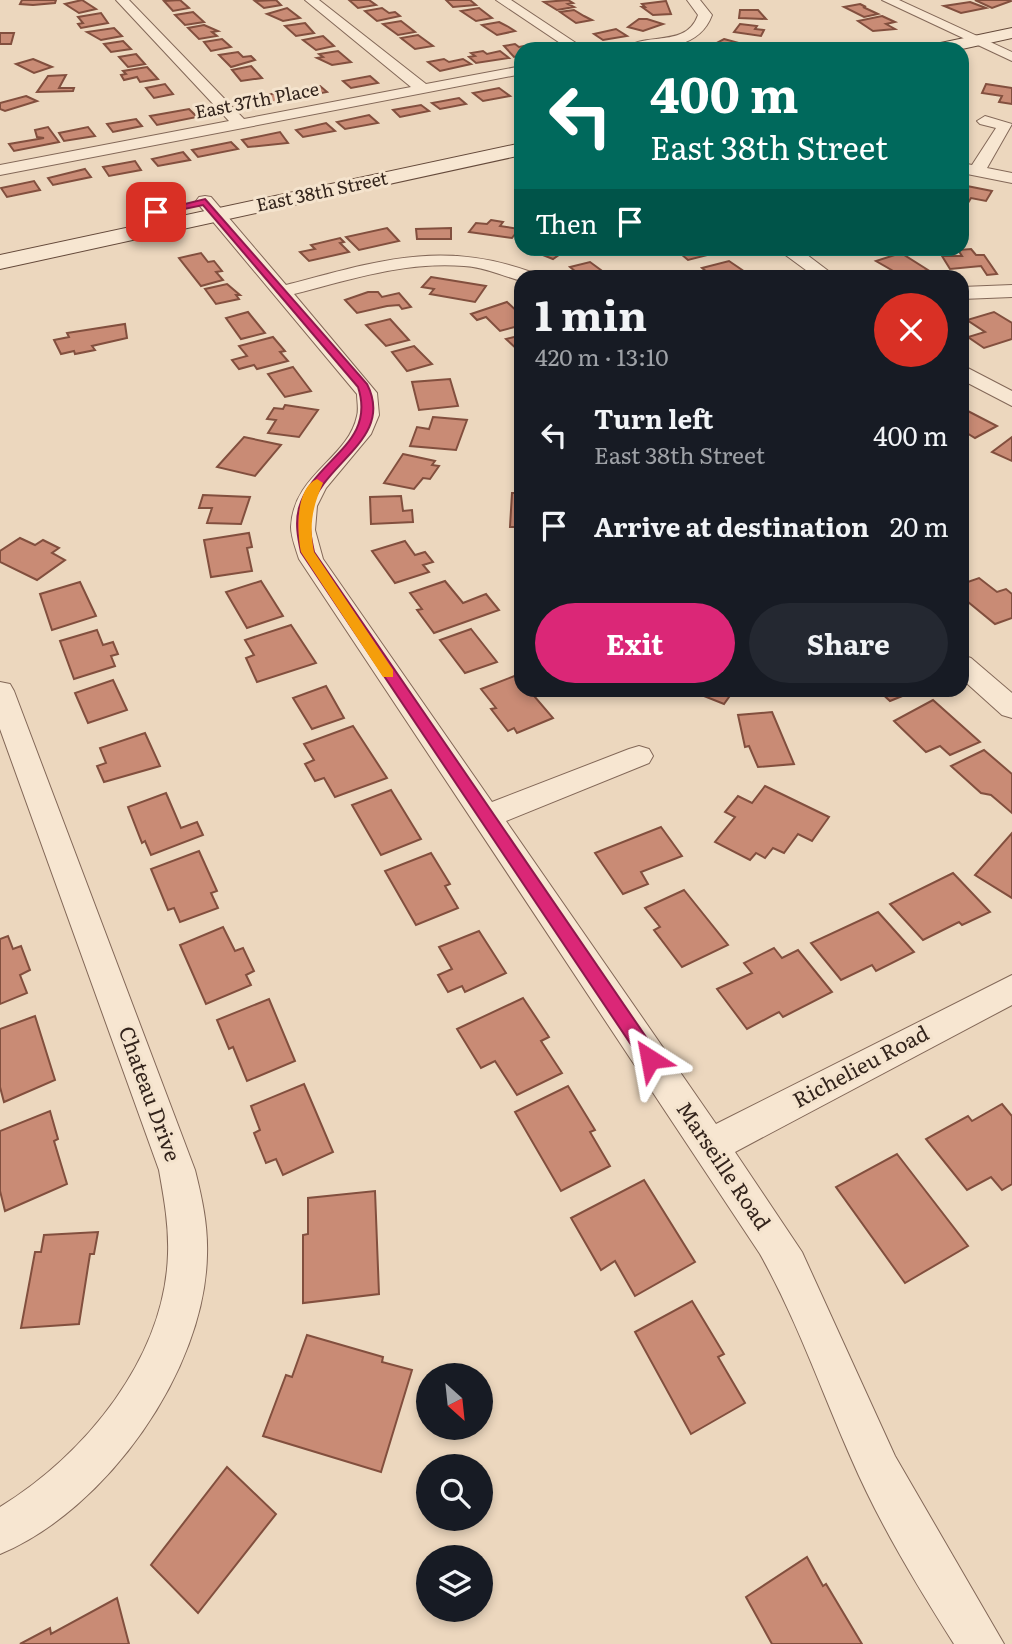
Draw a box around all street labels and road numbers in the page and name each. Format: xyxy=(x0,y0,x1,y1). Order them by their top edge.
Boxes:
street label: East 37th Place xyxy=(192,74,321,125)
street label: East 38th Street xyxy=(253,163,391,218)
street label: Richelieu Road xyxy=(786,1016,934,1114)
street label: Chateau Drive xyxy=(113,1021,190,1165)
street label: Marseille Road xyxy=(671,1094,780,1235)

